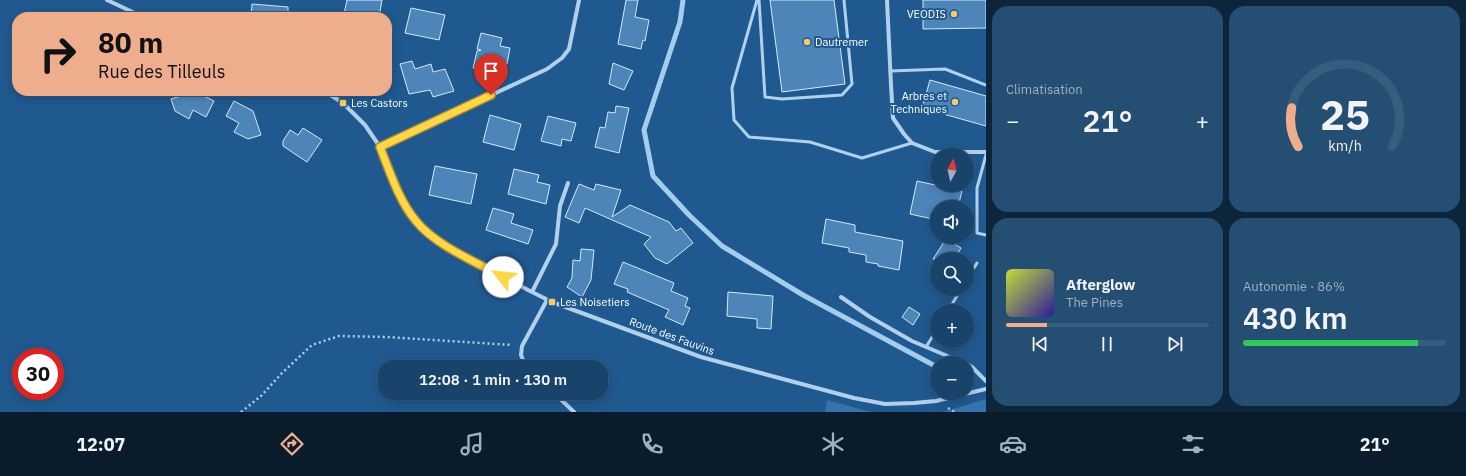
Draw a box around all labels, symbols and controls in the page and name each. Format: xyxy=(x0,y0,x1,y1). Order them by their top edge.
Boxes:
place label: VEODIS xyxy=(907,7,946,21)
marker: VEODIS xyxy=(949,9,959,19)
text: 80 m xyxy=(98,24,163,61)
icon: right xyxy=(32,28,84,80)
place label: Dautremer xyxy=(815,35,868,49)
marker: Dautremer xyxy=(802,37,812,47)
pin xyxy=(474,54,508,95)
text: Rue des Tilleuls xyxy=(98,60,225,83)
icon: arrive xyxy=(480,60,502,82)
text: Climatisation xyxy=(1006,81,1083,98)
text: 25 xyxy=(1320,87,1369,141)
place label: Arbres et Techniques xyxy=(891,89,947,116)
place label: Les Castors xyxy=(351,96,408,110)
marker: Arbres et Techniques xyxy=(950,97,960,107)
marker: Les Castors xyxy=(338,98,348,108)
text: 21° xyxy=(1082,101,1133,140)
text: − xyxy=(1006,106,1019,135)
text: + xyxy=(1196,106,1209,135)
text: km/h xyxy=(1328,136,1361,155)
north arrow xyxy=(930,148,974,192)
map controls xyxy=(930,148,974,400)
button: sound xyxy=(930,200,974,244)
button: search xyxy=(930,252,974,296)
position arrow xyxy=(482,256,524,298)
text: Afterglow xyxy=(1066,275,1135,294)
text: Autonomie · 86% xyxy=(1243,278,1345,295)
text: The Pines xyxy=(1066,294,1123,311)
place label: Les Noisetiers xyxy=(560,295,630,309)
marker: Les Noisetiers xyxy=(547,297,557,307)
text: 430 km xyxy=(1243,298,1348,337)
button: + xyxy=(930,304,974,348)
street label: Route des Fauvins xyxy=(627,314,717,358)
icon: previous xyxy=(1029,333,1051,355)
icon: pause xyxy=(1096,333,1118,355)
icon: next xyxy=(1164,333,1186,355)
speed limit sign: 30 xyxy=(12,348,64,400)
button: − xyxy=(930,356,974,400)
text: 12:08 · 1 min · 130 m xyxy=(419,370,567,389)
icon: directions xyxy=(278,430,306,458)
icon: music xyxy=(458,430,486,458)
icon: phone xyxy=(638,430,666,458)
icon: climate xyxy=(819,430,847,458)
icon: car xyxy=(999,430,1027,458)
icon: filters xyxy=(1179,430,1207,458)
text: 12:07 xyxy=(76,433,125,456)
text: 21° xyxy=(1360,433,1390,456)

